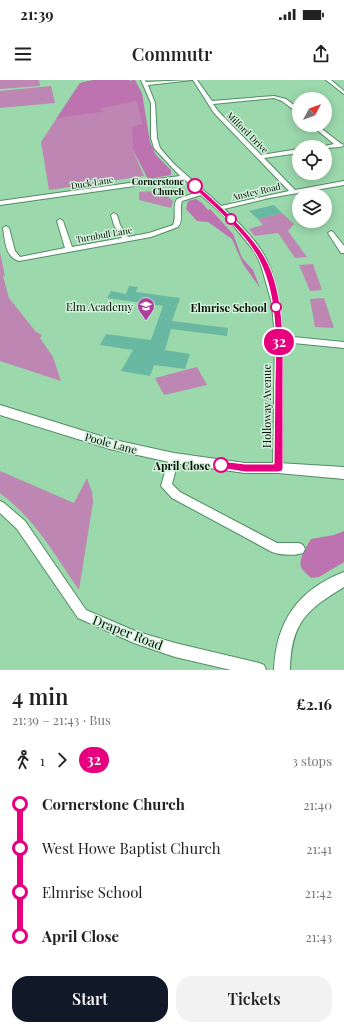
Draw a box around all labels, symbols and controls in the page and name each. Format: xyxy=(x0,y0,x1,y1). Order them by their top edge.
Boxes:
text: 21:39 xyxy=(20,4,54,24)
text: Commutr xyxy=(132,42,212,66)
icon: menu xyxy=(12,43,34,65)
icon: share xyxy=(310,43,332,65)
north arrow xyxy=(292,92,332,132)
map controls xyxy=(292,92,332,228)
street label: Milford Drive xyxy=(225,109,272,156)
button: locate xyxy=(292,140,332,180)
street label: Duck Lane xyxy=(70,173,115,191)
place label: Cornerstone Church xyxy=(132,175,185,197)
marker: Cornerstone Church xyxy=(187,178,203,194)
street label: Anstey Road xyxy=(229,179,282,203)
button: layers xyxy=(292,188,332,228)
unlabelled marker xyxy=(225,213,237,225)
street label: Turnbull Lane xyxy=(75,223,134,245)
school or university icon: Elm Academy xyxy=(136,296,156,321)
place label: Elm Academy xyxy=(66,299,133,314)
place label: Elmrise School xyxy=(191,300,268,315)
marker: Elmrise School xyxy=(270,301,282,313)
line badge: 32 xyxy=(261,329,297,355)
text: 32 xyxy=(272,332,286,351)
street label: Holloway Avenue xyxy=(259,364,274,448)
street label: Poole Lane xyxy=(83,429,139,457)
marker: April Close xyxy=(213,457,229,473)
place label: April Close xyxy=(153,458,210,473)
street label: Draper Road xyxy=(90,611,166,653)
text: 4 min xyxy=(12,681,68,711)
text: £2.16 xyxy=(296,694,332,714)
text: 21:39 – 21:43 · Bus xyxy=(12,711,111,728)
icon: walk xyxy=(12,749,34,771)
icon: forward xyxy=(51,749,73,771)
text: 32 xyxy=(87,750,101,769)
text: 1 xyxy=(40,752,45,769)
text: 3 stops xyxy=(292,752,332,769)
text: Cornerstone Church xyxy=(42,794,185,814)
text: 21:40 xyxy=(303,796,332,813)
text: West Howe Baptist Church xyxy=(42,838,221,858)
text: 21:41 xyxy=(306,840,332,857)
text: Elmrise School xyxy=(42,882,143,902)
text: 21:42 xyxy=(305,884,332,901)
text: April Close xyxy=(42,926,119,946)
text: 21:43 xyxy=(305,928,332,945)
button: Start xyxy=(12,976,168,1022)
button: Tickets xyxy=(176,976,332,1022)

